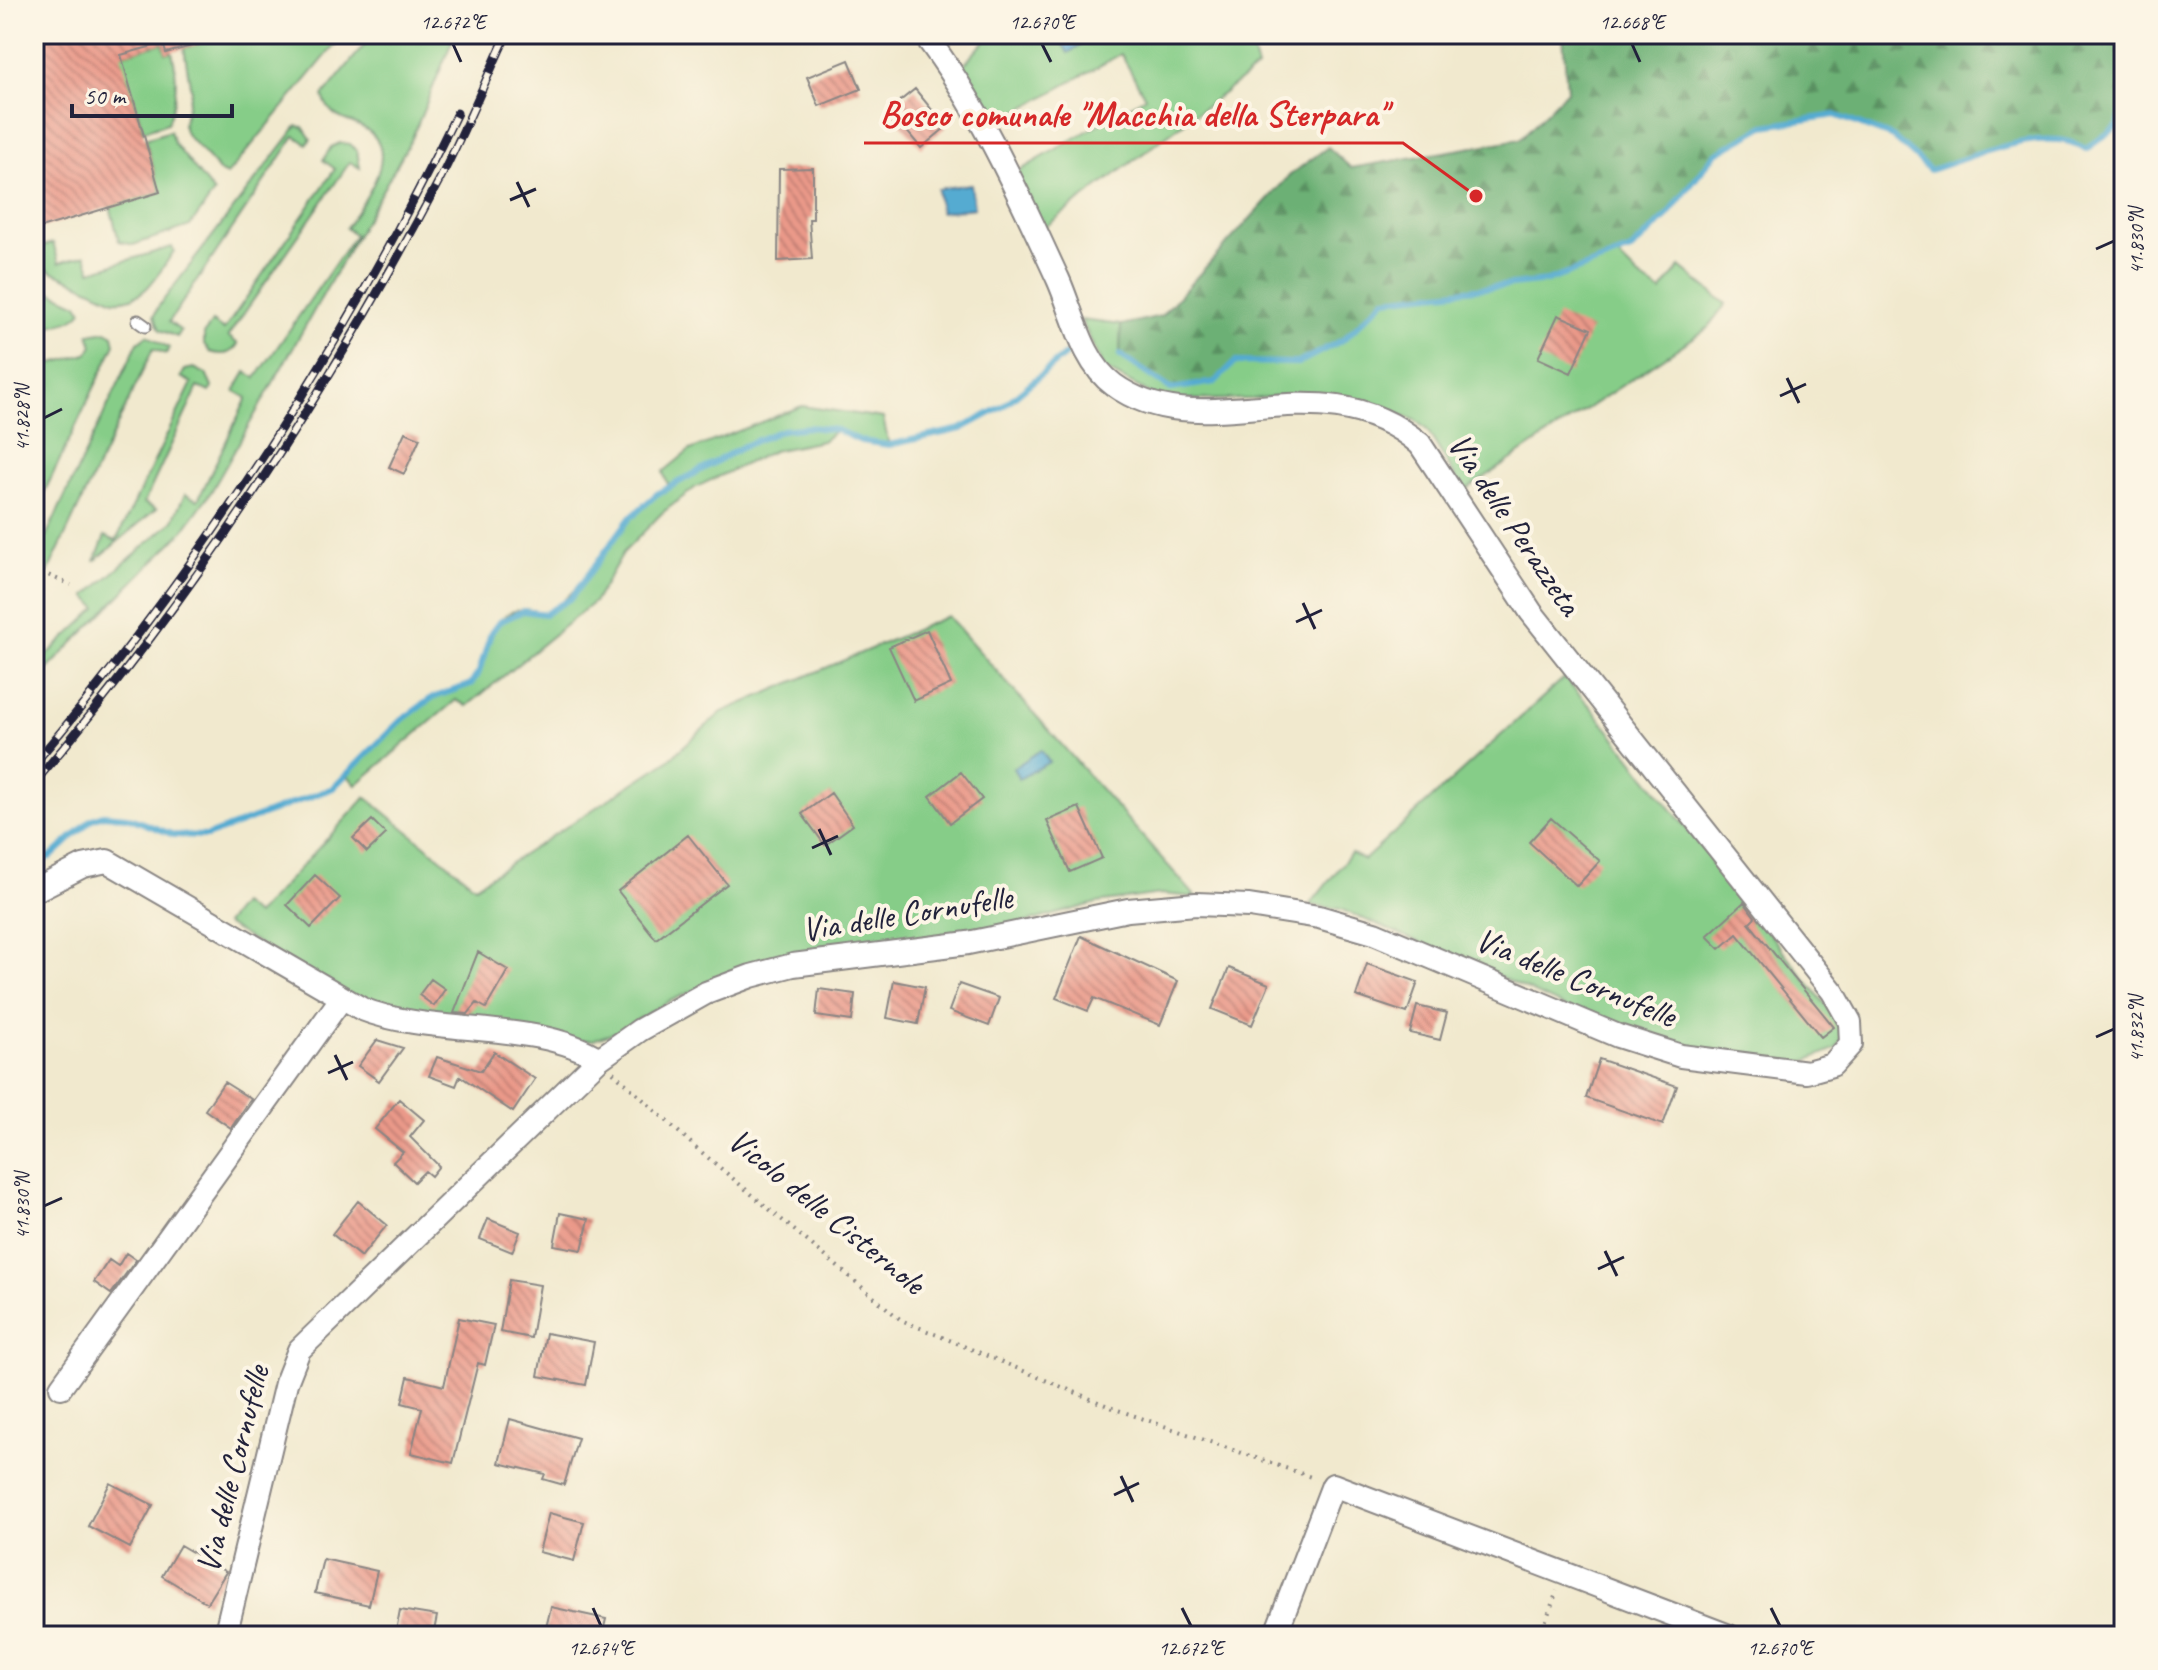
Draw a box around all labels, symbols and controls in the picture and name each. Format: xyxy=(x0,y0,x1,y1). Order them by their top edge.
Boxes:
text: 12.672°E xyxy=(420,10,488,35)
text: 12.670°E xyxy=(1009,10,1077,35)
text: 12.668°E xyxy=(1599,10,1667,35)
scale bar xyxy=(72,68,232,118)
text: 50 m xyxy=(84,81,127,111)
callout: Bosco comunale "Macchia della Sterpara" xyxy=(864,83,1403,143)
text: Bosco comunale "Macchia della Sterpara" xyxy=(880,91,1394,137)
text: 41.830°N xyxy=(2124,205,2149,274)
text: 41.828°N xyxy=(10,382,35,451)
street label: Via delle Perazzeta xyxy=(1438,425,1593,625)
street label: Via delle Cornufelle xyxy=(799,875,1017,951)
street label: Via delle Cornufelle xyxy=(1470,917,1684,1037)
text: 41.832°N xyxy=(2124,993,2149,1062)
street label: Vicolo delle Cisternole xyxy=(720,1118,936,1305)
text: 41.830°N xyxy=(10,1170,35,1239)
street label: Via delle Cornufelle xyxy=(185,1359,279,1577)
text: 12.674°E xyxy=(568,1636,636,1661)
text: 12.672°E xyxy=(1158,1636,1226,1661)
text: 12.670°E xyxy=(1747,1636,1815,1661)

